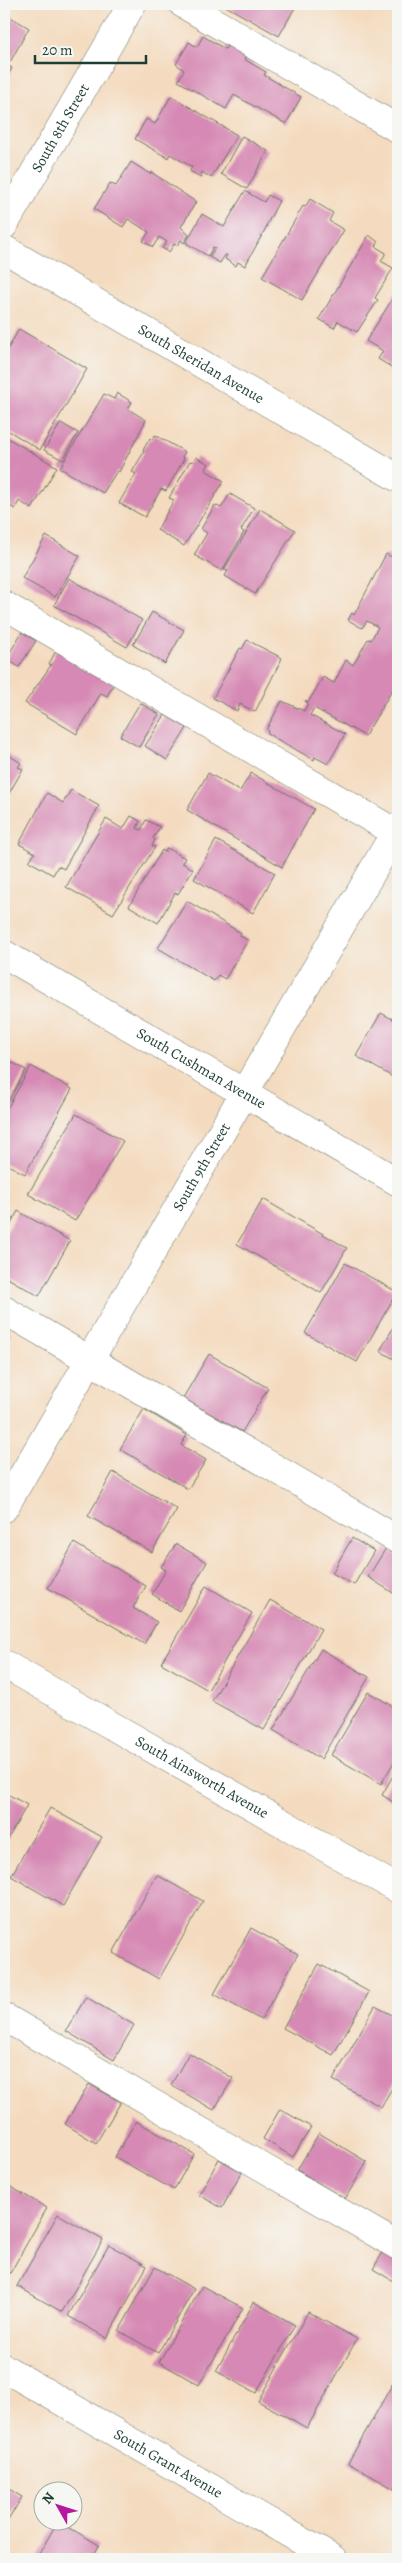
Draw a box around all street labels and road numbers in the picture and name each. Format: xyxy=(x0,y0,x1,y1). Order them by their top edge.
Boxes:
street label: South 8th Street xyxy=(27,80,94,176)
street label: South Sheridan Avenue xyxy=(134,319,268,408)
street label: South Cushman Avenue xyxy=(133,1023,270,1114)
street label: South 9th Street xyxy=(168,1119,235,1215)
street label: South Ainsworth Avenue xyxy=(132,1731,273,1823)
street label: South Grant Avenue xyxy=(110,2424,227,2503)

